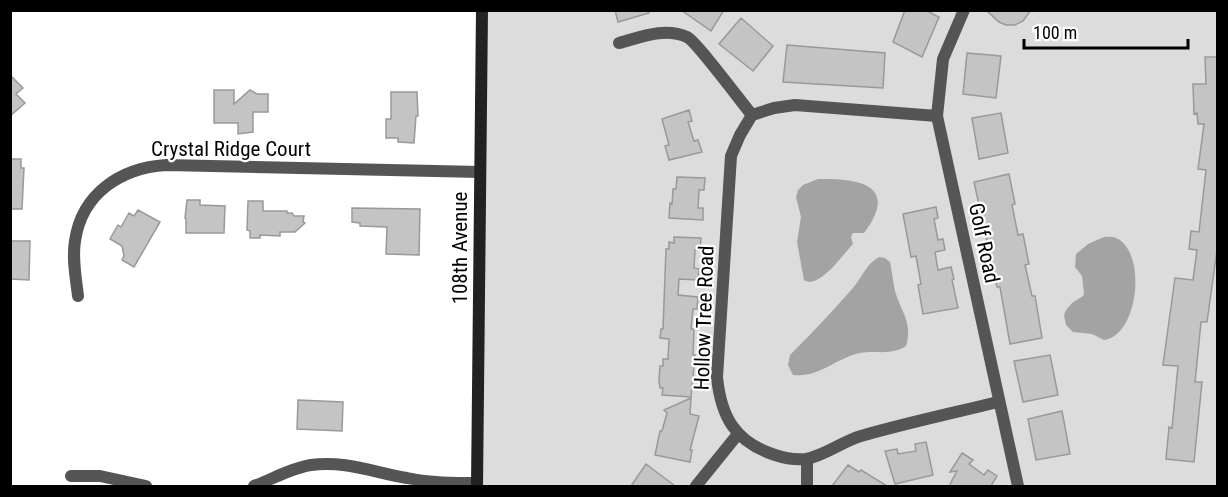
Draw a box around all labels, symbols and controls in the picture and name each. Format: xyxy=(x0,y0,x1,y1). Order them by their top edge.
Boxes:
scale bar xyxy=(1024,12,1188,50)
text: 100 m xyxy=(1033,22,1077,43)
street label: Crystal Ridge Court xyxy=(151,137,311,161)
street label: 108th Avenue xyxy=(448,191,472,304)
street label: Golf Road xyxy=(964,201,1004,285)
street label: Hollow Tree Road xyxy=(689,245,719,391)

